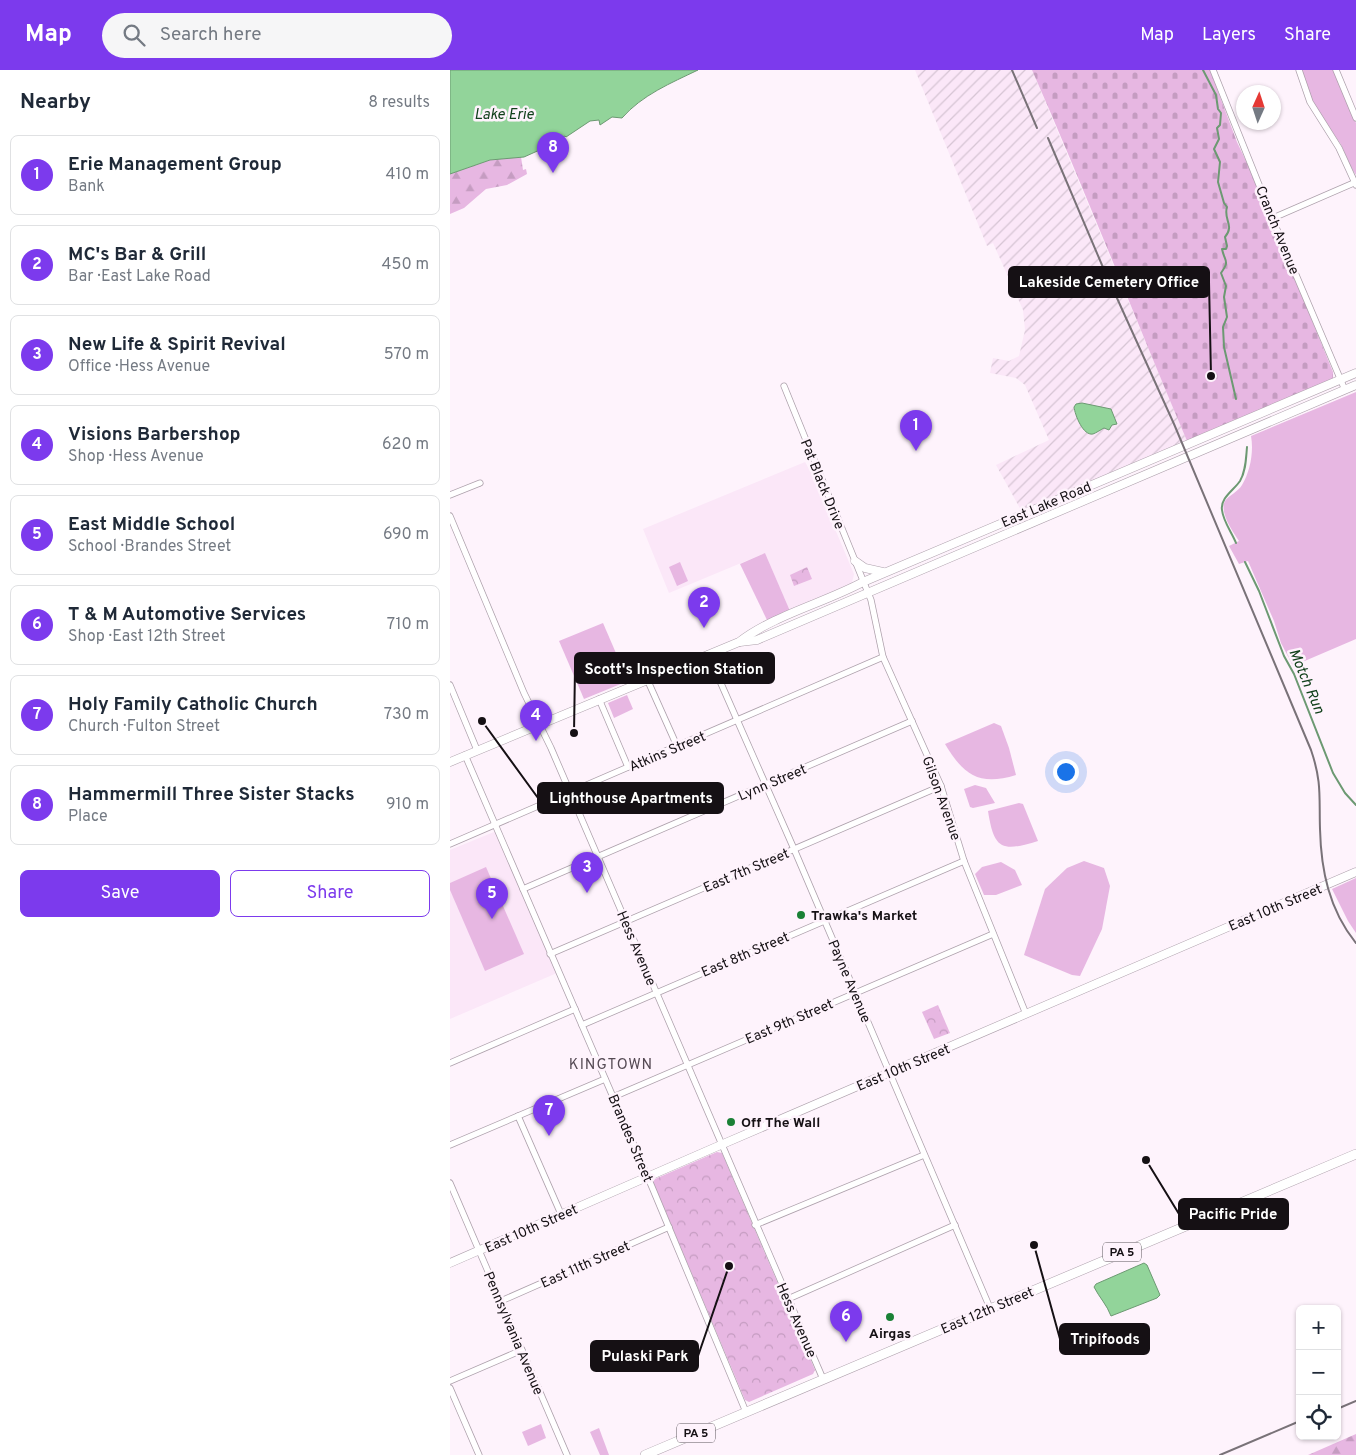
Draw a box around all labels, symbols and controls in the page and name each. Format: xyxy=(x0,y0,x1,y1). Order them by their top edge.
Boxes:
search box xyxy=(102,13,452,58)
text: Map xyxy=(25,20,72,50)
icon: search xyxy=(120,21,148,49)
text: Search here xyxy=(160,23,261,47)
text: Map xyxy=(1140,24,1174,47)
text: Layers xyxy=(1202,24,1256,47)
text: Share xyxy=(1284,24,1331,47)
north arrow xyxy=(1236,85,1281,130)
text: Nearby xyxy=(20,89,91,116)
text: 8 results xyxy=(368,93,430,113)
water label: Lake Erie xyxy=(474,106,534,125)
pin: 8 xyxy=(537,132,569,173)
text: Erie Management Group xyxy=(68,153,282,177)
text: 1 xyxy=(34,165,40,185)
text: 410 m xyxy=(386,165,429,185)
text: Bank xyxy=(68,177,105,197)
street label: Cranch Avenue xyxy=(1251,184,1302,277)
text: MC's Bar & Grill xyxy=(68,243,206,267)
text: 2 xyxy=(32,255,42,275)
text: 450 m xyxy=(382,255,429,275)
text: Bar · East Lake Road xyxy=(68,267,211,287)
callout: Lakeside Cemetery Office xyxy=(1009,267,1209,297)
text: Lakeside Cemetery Office xyxy=(1019,274,1199,293)
text: New Life & Spirit Revival xyxy=(68,333,286,357)
text: 3 xyxy=(32,345,42,365)
text: 570 m xyxy=(384,345,429,365)
text: Office · Hess Avenue xyxy=(68,357,210,377)
pin: 1 xyxy=(900,410,932,451)
text: Visions Barbershop xyxy=(68,423,241,447)
text: 4 xyxy=(32,435,42,455)
text: 620 m xyxy=(382,435,429,455)
street label: Pat Black Drive xyxy=(796,437,847,532)
text: Shop · Hess Avenue xyxy=(68,447,204,467)
street label: East Lake Road xyxy=(999,479,1094,532)
text: East Middle School xyxy=(68,513,235,537)
text: 5 xyxy=(32,525,42,545)
text: 690 m xyxy=(383,525,429,545)
text: School · Brandes Street xyxy=(68,537,231,557)
pin: 2 xyxy=(688,587,720,628)
text: T & M Automotive Services xyxy=(68,603,306,627)
text: 6 xyxy=(32,615,42,635)
text: 710 m xyxy=(387,615,429,635)
text: Shop · East 12th Street xyxy=(68,627,226,647)
water label: Motch Run xyxy=(1283,646,1328,717)
callout: Scott's Inspection Station xyxy=(575,653,774,683)
text: Scott's Inspection Station xyxy=(584,661,764,680)
text: Holy Family Catholic Church xyxy=(68,693,318,717)
pin: 4 xyxy=(520,700,552,741)
text: 7 xyxy=(33,705,41,725)
text: 730 m xyxy=(384,705,429,725)
text: Church · Fulton Street xyxy=(68,717,220,737)
street label: Atkins Street xyxy=(627,729,708,776)
street label: Gilson Avenue xyxy=(917,754,964,843)
your location xyxy=(1053,759,1079,785)
street label: Lynn Street xyxy=(736,761,809,805)
text: Hammermill Three Sister Stacks xyxy=(68,783,355,807)
callout: Lighthouse Apartments xyxy=(538,783,723,813)
text: Lighthouse Apartments xyxy=(549,790,713,809)
text: 8 xyxy=(32,795,42,815)
text: 910 m xyxy=(386,795,429,815)
text: Place xyxy=(68,807,108,827)
street label: East 7th Street xyxy=(701,846,792,897)
pin: 3 xyxy=(571,852,603,893)
button: Save xyxy=(20,870,220,917)
button: Share xyxy=(230,870,430,917)
pin: 5 xyxy=(476,878,508,919)
street label: East 10th Street xyxy=(1226,881,1325,936)
street label: Hess Avenue xyxy=(612,908,659,989)
place label: Trawka's Market xyxy=(811,908,917,925)
marker: Trawka's Market xyxy=(795,909,807,921)
street label: East 8th Street xyxy=(699,929,792,982)
street label: Payne Avenue xyxy=(823,937,874,1026)
street label: East 9th Street xyxy=(743,996,836,1049)
street label: East 10th Street xyxy=(854,1041,953,1096)
district label: KINGTOWN xyxy=(569,1056,653,1075)
street label: Brandes Street xyxy=(603,1092,656,1185)
pin: 7 xyxy=(533,1095,565,1136)
place label: Off The Wall xyxy=(741,1115,820,1132)
marker: Off The Wall xyxy=(725,1116,737,1128)
callout: Pacific Pride xyxy=(1179,1199,1288,1229)
street label: East 10th Street xyxy=(483,1201,581,1257)
text: Pacific Pride xyxy=(1189,1206,1277,1225)
street label: East 11th Street xyxy=(538,1238,633,1293)
road number: PA 5 xyxy=(1103,1242,1141,1262)
street label: Pennsylvania Avenue xyxy=(479,1269,546,1398)
street label: Hess Avenue xyxy=(772,1281,820,1361)
street label: East 12th Street xyxy=(939,1284,1037,1339)
pin: 6 xyxy=(830,1301,862,1342)
map controls xyxy=(1296,1305,1341,1440)
button: + xyxy=(1296,1305,1341,1350)
marker: Airgas xyxy=(884,1311,896,1323)
callout: Tripifoods xyxy=(1060,1324,1149,1354)
place label: Airgas xyxy=(869,1326,911,1343)
text: Tripifoods xyxy=(1070,1331,1140,1350)
callout: Pulaski Park xyxy=(591,1341,698,1371)
text: Pulaski Park xyxy=(601,1348,689,1367)
button: − xyxy=(1296,1350,1341,1395)
button: locate xyxy=(1296,1395,1341,1440)
road number: PA 5 xyxy=(677,1424,715,1442)

